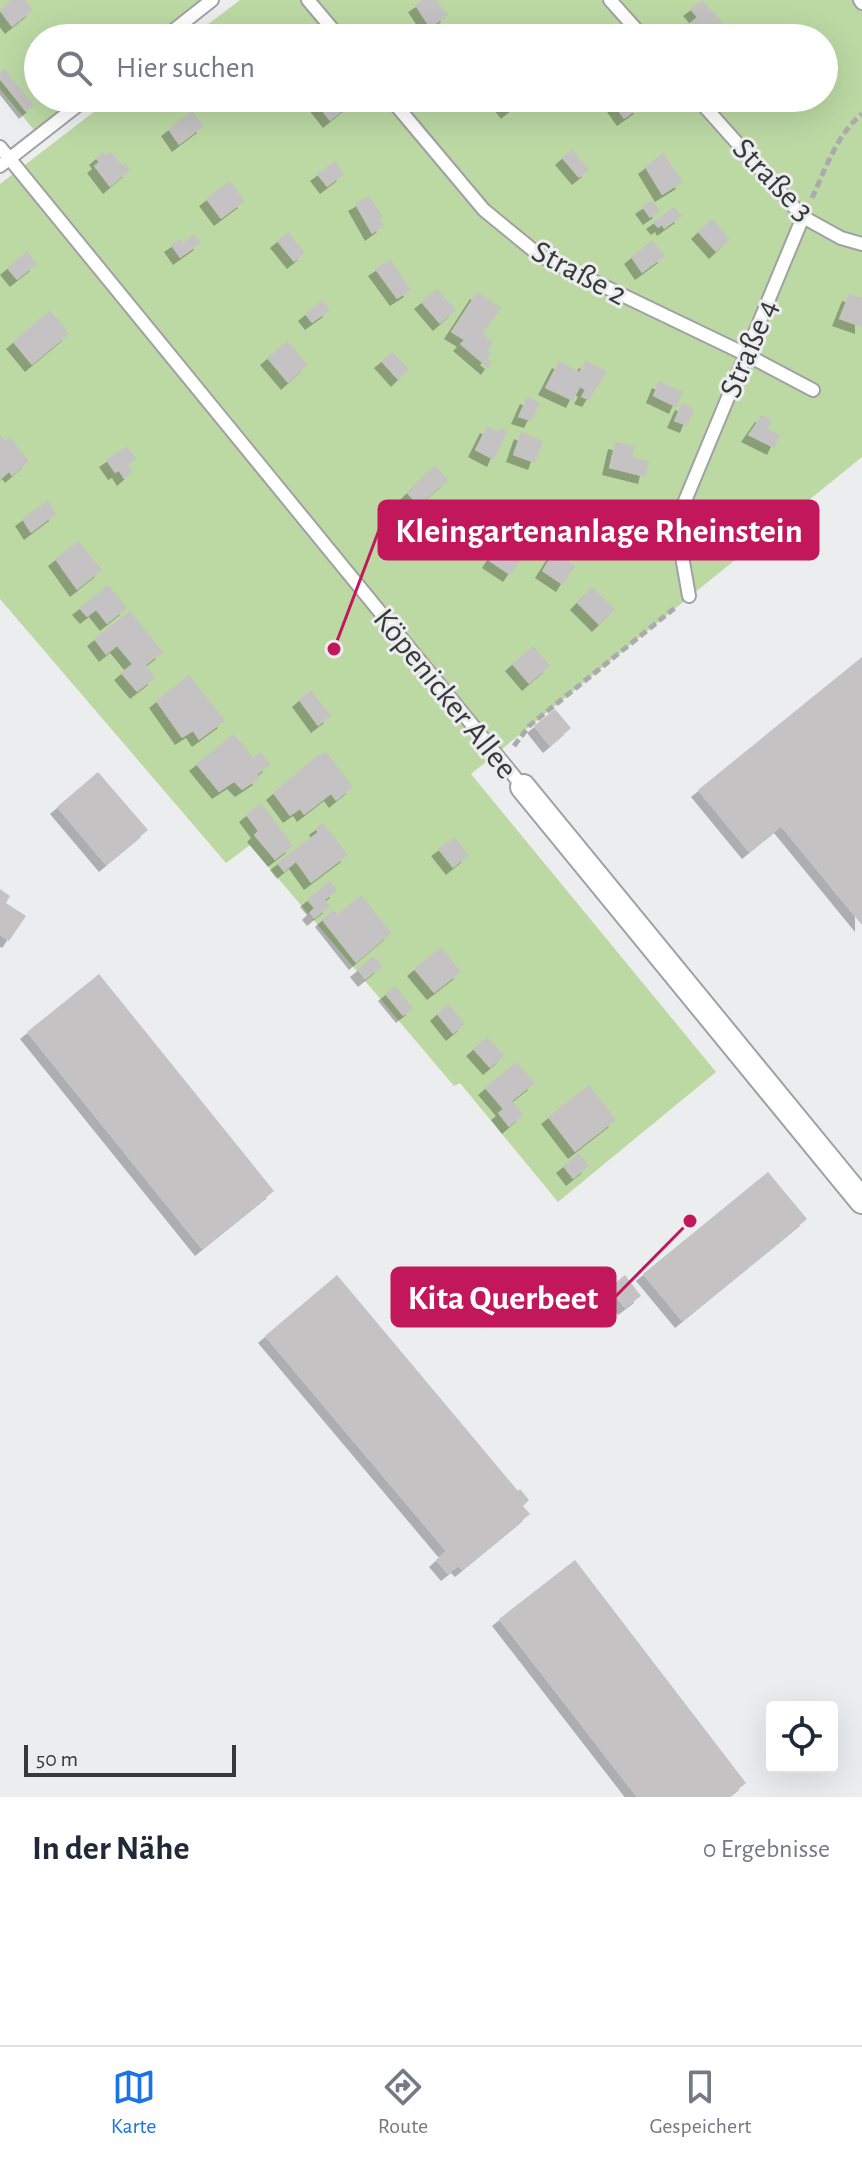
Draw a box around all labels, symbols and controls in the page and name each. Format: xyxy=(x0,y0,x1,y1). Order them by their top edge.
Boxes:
search box xyxy=(24,24,838,112)
icon: search xyxy=(52,46,96,90)
text: Hier suchen xyxy=(116,53,255,83)
street label: Straße 3 xyxy=(727,132,820,227)
street label: Straße 2 xyxy=(527,235,632,311)
street label: Straße 4 xyxy=(714,295,784,402)
callout: Kleingartenanlage Rheinstein xyxy=(379,501,818,559)
text: Kleingartenanlage Rheinstein xyxy=(395,515,803,549)
street label: Köpenicker Allee xyxy=(367,603,523,785)
callout: Kita Querbeet xyxy=(392,1268,615,1326)
text: Kita Querbeet xyxy=(408,1282,599,1316)
map controls xyxy=(766,1701,838,1773)
button: locate xyxy=(766,1701,838,1773)
scale bar xyxy=(24,1741,236,1777)
text: 50 m xyxy=(36,1748,78,1770)
text: In der Nähe xyxy=(32,1832,189,1866)
text: 0 Ergebnisse xyxy=(703,1836,830,1862)
tab: Karte xyxy=(111,2065,156,2139)
tab: Route xyxy=(378,2065,428,2139)
tab: Gespeichert xyxy=(649,2065,751,2139)

